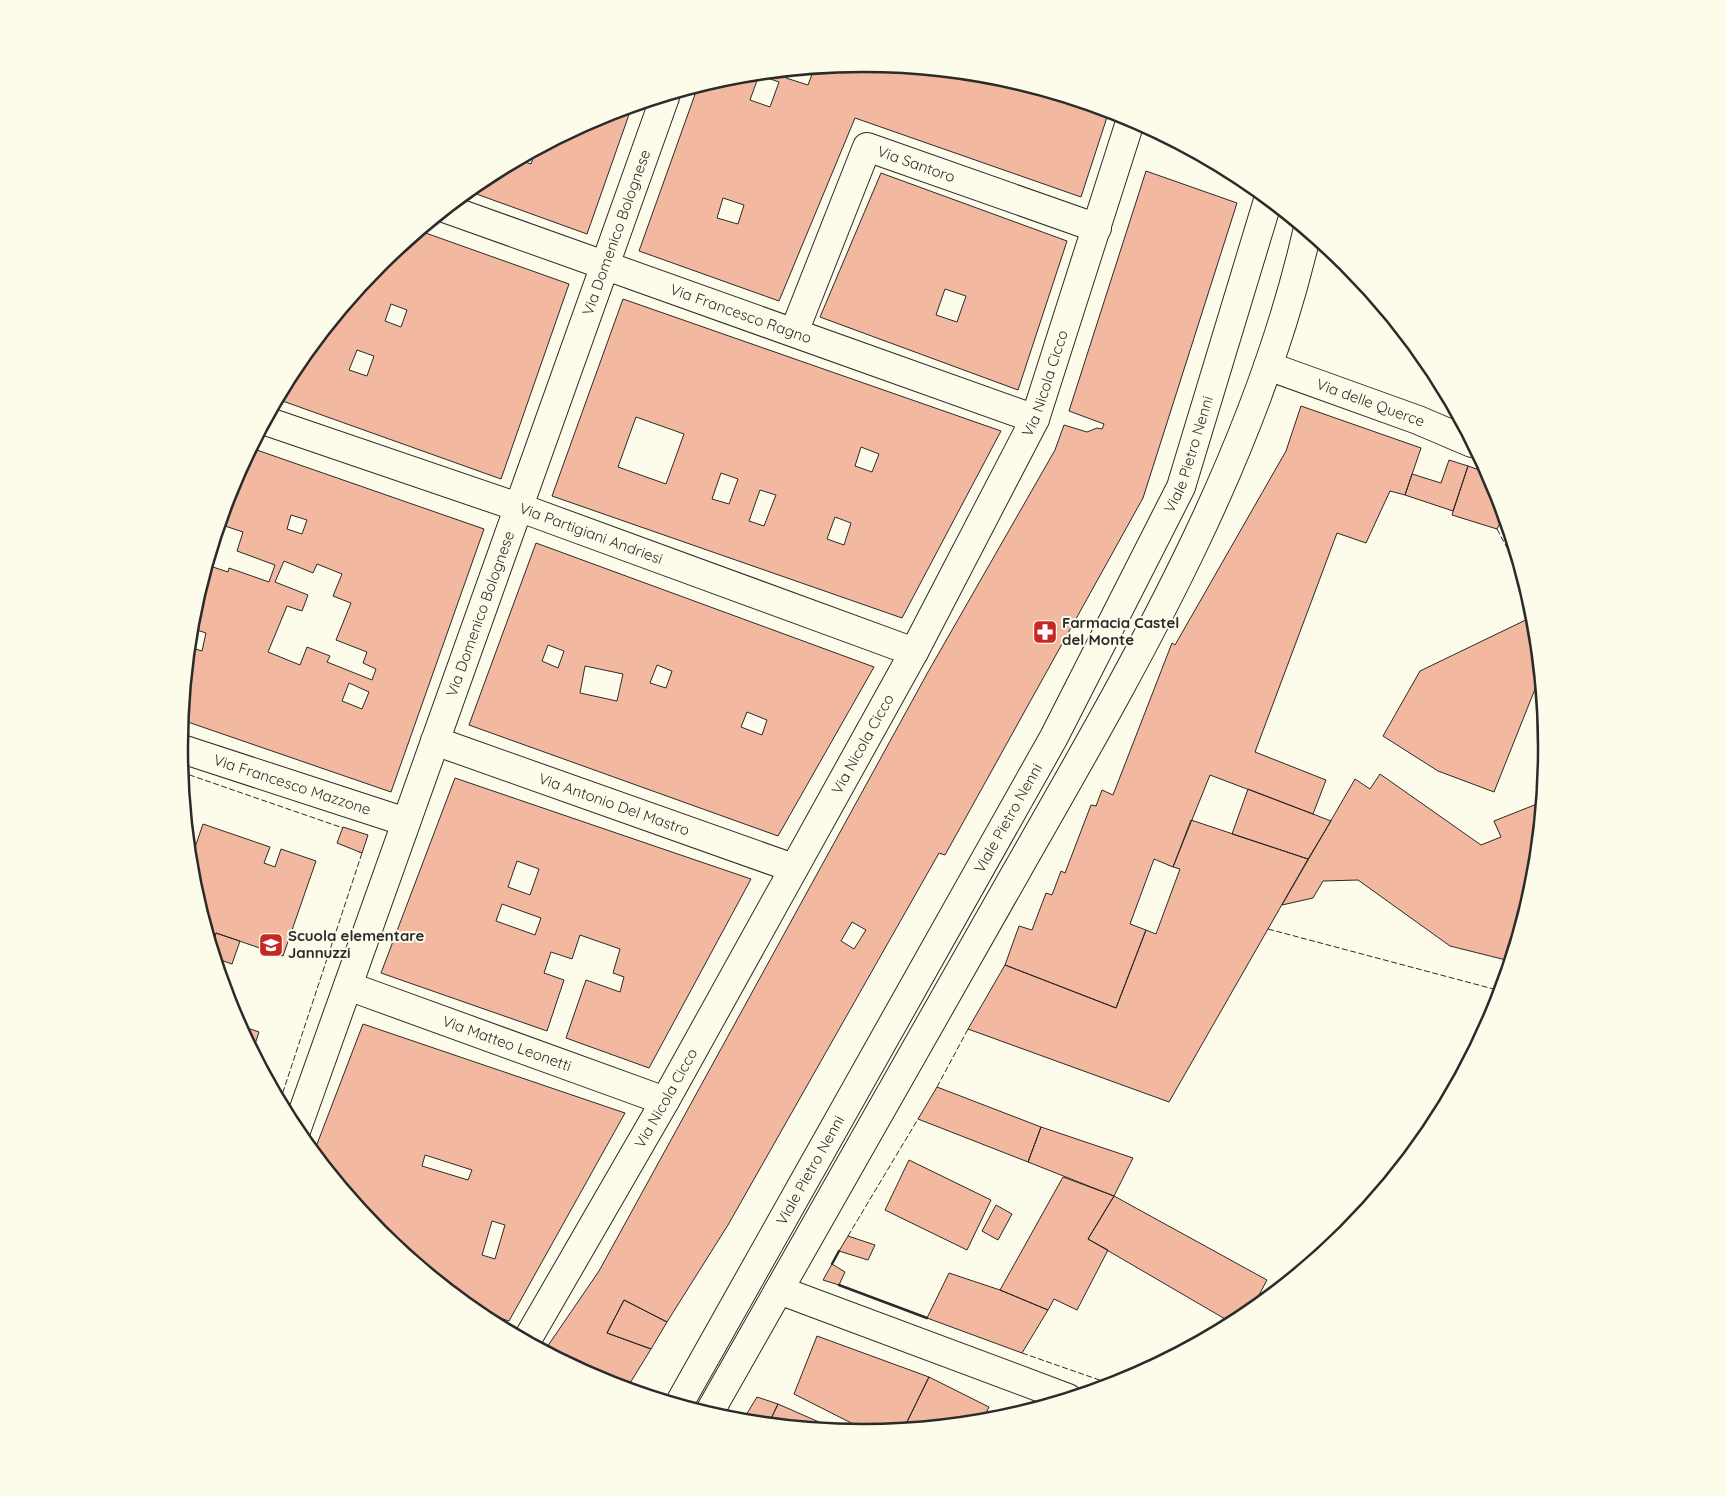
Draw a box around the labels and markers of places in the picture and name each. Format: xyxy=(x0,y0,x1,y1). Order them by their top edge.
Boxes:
place label: Farmacia Castel del Monte xyxy=(1062,613,1179,649)
pharmacy icon: Farmacia Castel del Monte xyxy=(1032,619,1058,645)
place label: Scuola elementare Jannuzzi xyxy=(288,926,425,962)
school or university icon: Scuola elementare Jannuzzi xyxy=(258,932,284,958)

